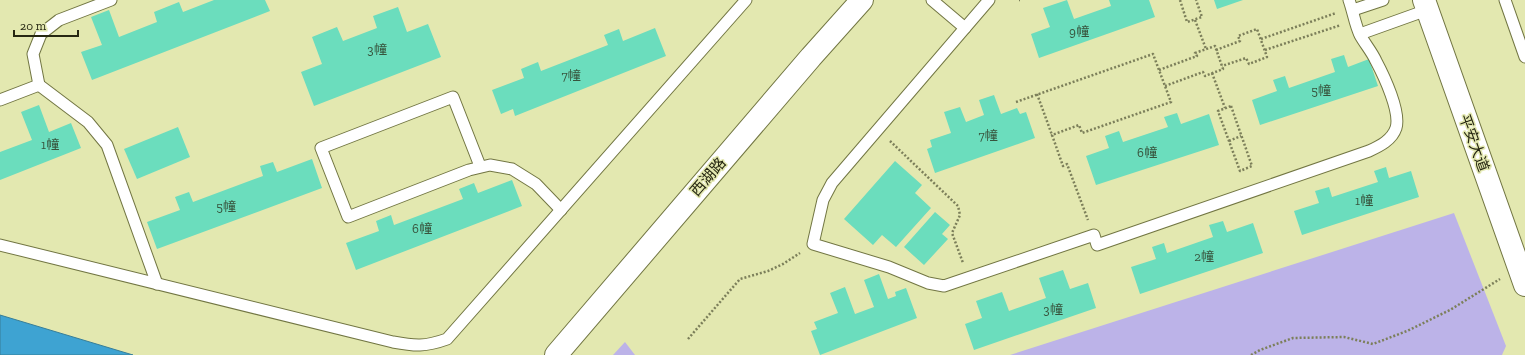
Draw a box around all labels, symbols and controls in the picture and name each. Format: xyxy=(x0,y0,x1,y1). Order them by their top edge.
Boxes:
scale bar xyxy=(14,12,78,38)
text: 20 m xyxy=(20,19,47,33)
house number: 9幢 xyxy=(1069,24,1089,39)
house number: 3幢 xyxy=(367,42,387,57)
house number: 7幢 xyxy=(561,68,581,83)
house number: 5幢 xyxy=(1311,83,1331,98)
street label: 平安大道 xyxy=(1455,112,1493,174)
house number: 7幢 xyxy=(978,128,998,143)
house number: 1幢 xyxy=(41,137,59,152)
house number: 6幢 xyxy=(1137,145,1157,160)
street label: 西湖路 xyxy=(686,154,730,200)
house number: 1幢 xyxy=(1355,193,1373,208)
house number: 5幢 xyxy=(216,199,236,214)
house number: 6幢 xyxy=(412,221,432,236)
house number: 2幢 xyxy=(1194,249,1214,264)
house number: 3幢 xyxy=(1043,302,1063,317)

